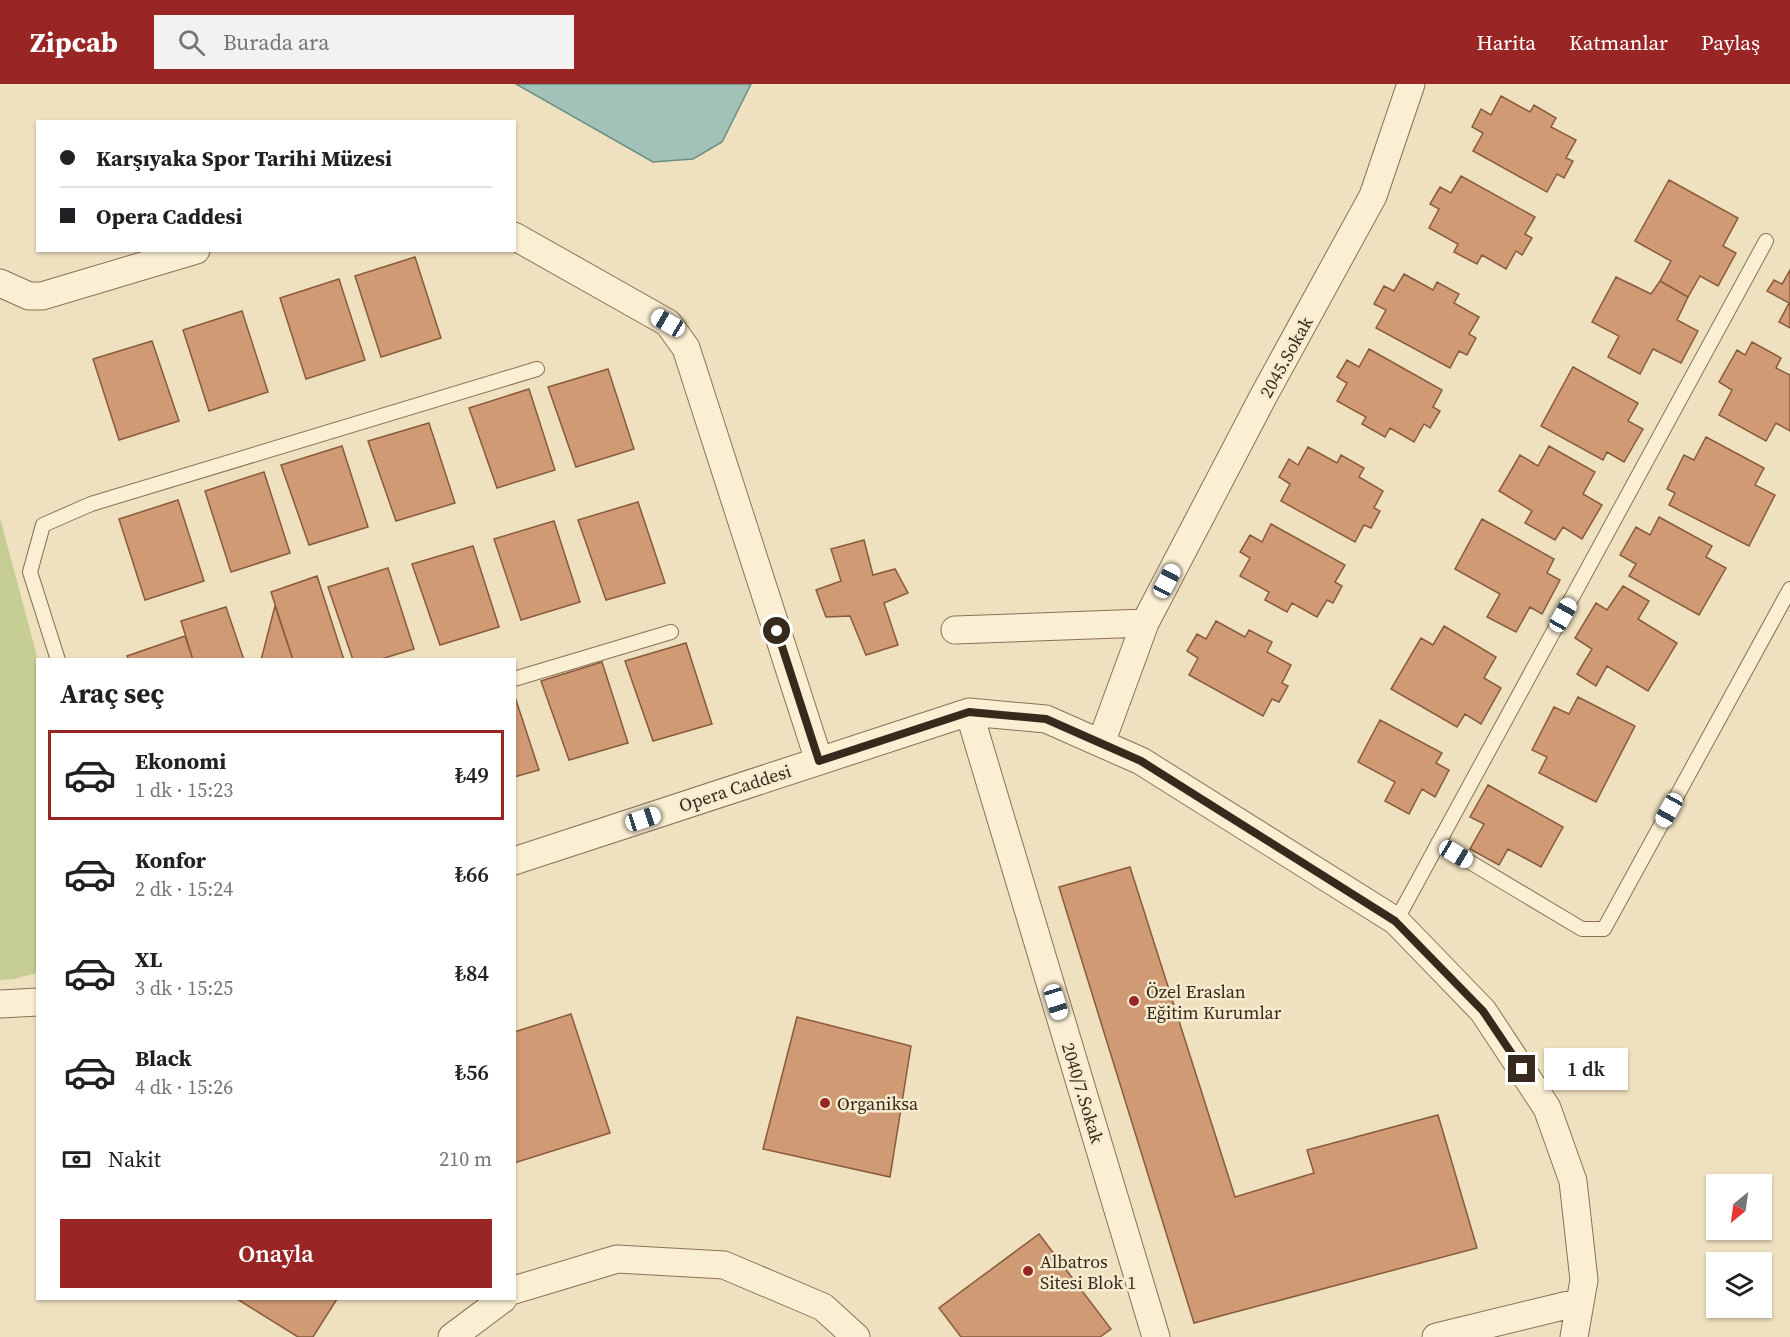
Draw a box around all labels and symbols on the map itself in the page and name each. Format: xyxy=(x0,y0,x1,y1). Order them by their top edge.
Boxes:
car xyxy=(648,306,688,340)
street label: 2045.Sokak xyxy=(1253,312,1319,402)
car xyxy=(1151,561,1183,601)
car xyxy=(1546,595,1580,635)
route start xyxy=(763,617,790,644)
street label: Opera Caddesi xyxy=(676,758,794,818)
car xyxy=(1652,790,1686,830)
car xyxy=(623,805,663,833)
car xyxy=(1436,837,1476,871)
place label: Özel Eraslan Eğitim Kurumlar xyxy=(1146,979,1282,1025)
car xyxy=(1042,982,1070,1022)
marker: Özel Eraslan Eğitim Kurumlar xyxy=(1127,994,1141,1008)
street label: 2040/7.Sokak xyxy=(1056,1040,1110,1147)
callout: 1 dk xyxy=(1543,1048,1627,1090)
route end xyxy=(1508,1055,1535,1082)
place label: Organiksa xyxy=(837,1091,919,1116)
marker: Organiksa xyxy=(818,1096,832,1110)
north arrow xyxy=(1706,1174,1772,1240)
place label: Albatros Sitesi Blok 1 xyxy=(1040,1249,1136,1295)
marker: Albatros Sitesi Blok 1 xyxy=(1021,1264,1035,1278)

